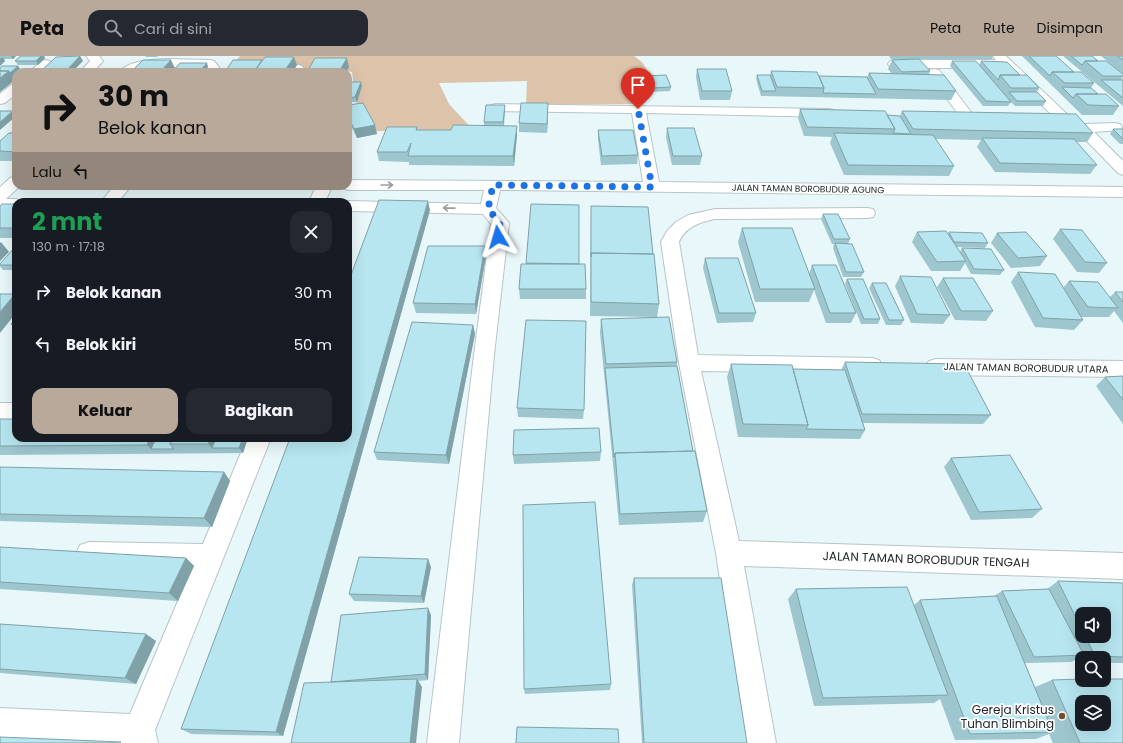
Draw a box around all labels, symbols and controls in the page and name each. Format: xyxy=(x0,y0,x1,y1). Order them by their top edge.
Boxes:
search box xyxy=(88,10,368,46)
text: Peta xyxy=(20,15,64,42)
icon: search xyxy=(102,17,124,39)
text: Cari di sini xyxy=(134,18,212,39)
text: Peta xyxy=(930,18,961,38)
text: Rute xyxy=(983,18,1015,38)
text: Disimpan xyxy=(1037,18,1103,38)
pin xyxy=(621,68,655,109)
icon: arrive xyxy=(627,74,649,96)
text: 30 m xyxy=(98,77,169,116)
icon: right xyxy=(32,84,84,136)
text: Belok kanan xyxy=(98,115,207,140)
icon: left xyxy=(70,160,92,182)
text: Lalu xyxy=(32,161,62,182)
one-way arrow xyxy=(380,181,393,189)
street label: JALAN TAMAN BOROBUDUR AGUNG xyxy=(732,182,884,196)
one-way arrow xyxy=(443,204,456,212)
text: 2 mnt xyxy=(32,205,102,238)
button: close xyxy=(290,211,332,253)
position arrow xyxy=(477,216,519,258)
text: 130 m · 17:18 xyxy=(32,237,105,256)
icon: right xyxy=(32,281,54,303)
text: Belok kanan xyxy=(66,282,161,303)
text: 30 m xyxy=(294,282,332,303)
icon: left xyxy=(32,333,54,355)
text: Belok kiri xyxy=(66,334,136,355)
text: 50 m xyxy=(294,334,332,355)
street label: JALAN TAMAN BOROBUDUR UTARA xyxy=(943,359,1109,377)
button: Keluar xyxy=(32,388,178,434)
button: Bagikan xyxy=(186,388,332,434)
street label: JALAN TAMAN BOROBUDUR TENGAH xyxy=(822,547,1030,571)
map controls xyxy=(1075,607,1111,731)
button: sound xyxy=(1075,607,1111,643)
button: search xyxy=(1075,651,1111,687)
button: layers xyxy=(1075,695,1111,731)
place label: Gereja Kristus Tuhan Blimbing xyxy=(961,701,1054,732)
marker: Gereja Kristus Tuhan Blimbing xyxy=(1057,711,1067,721)

